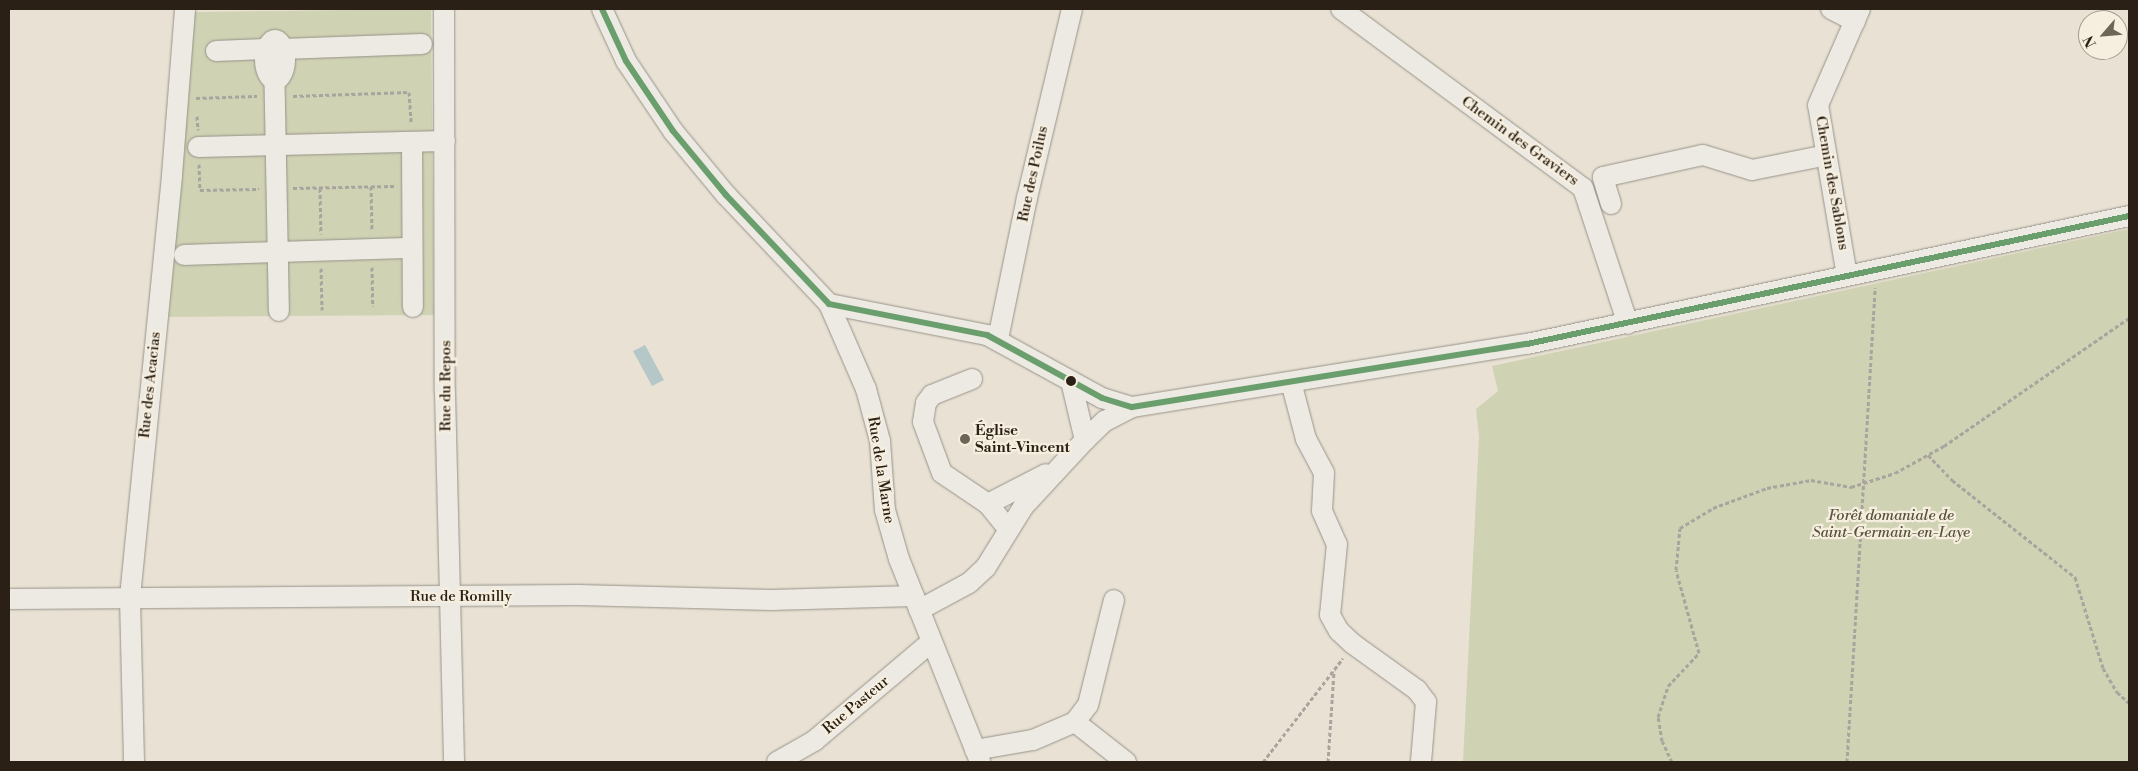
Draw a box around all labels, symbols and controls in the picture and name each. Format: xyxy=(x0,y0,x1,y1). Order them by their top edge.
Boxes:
north arrow xyxy=(2078,10,2128,60)
text: N xyxy=(2080,32,2101,50)
street label: Chemin des Graviers xyxy=(1458,92,1582,190)
street label: Chemin des Sablons xyxy=(1811,115,1853,251)
street label: Rue des Poilus xyxy=(1014,124,1052,224)
street label: Rue des Acacias xyxy=(135,331,165,439)
street label: Rue du Repos xyxy=(437,340,455,432)
unlabelled marker xyxy=(1066,376,1076,386)
street label: Rue de la Marne xyxy=(864,415,898,525)
place label: Église Saint-Vincent xyxy=(975,421,1070,456)
marker: Église Saint-Vincent xyxy=(959,433,971,445)
park label: Forêt domaniale de Saint-Germain-en-Laye xyxy=(1812,506,1970,541)
street label: Rue de Romilly xyxy=(410,588,512,606)
street label: Rue Pasteur xyxy=(819,672,893,738)

